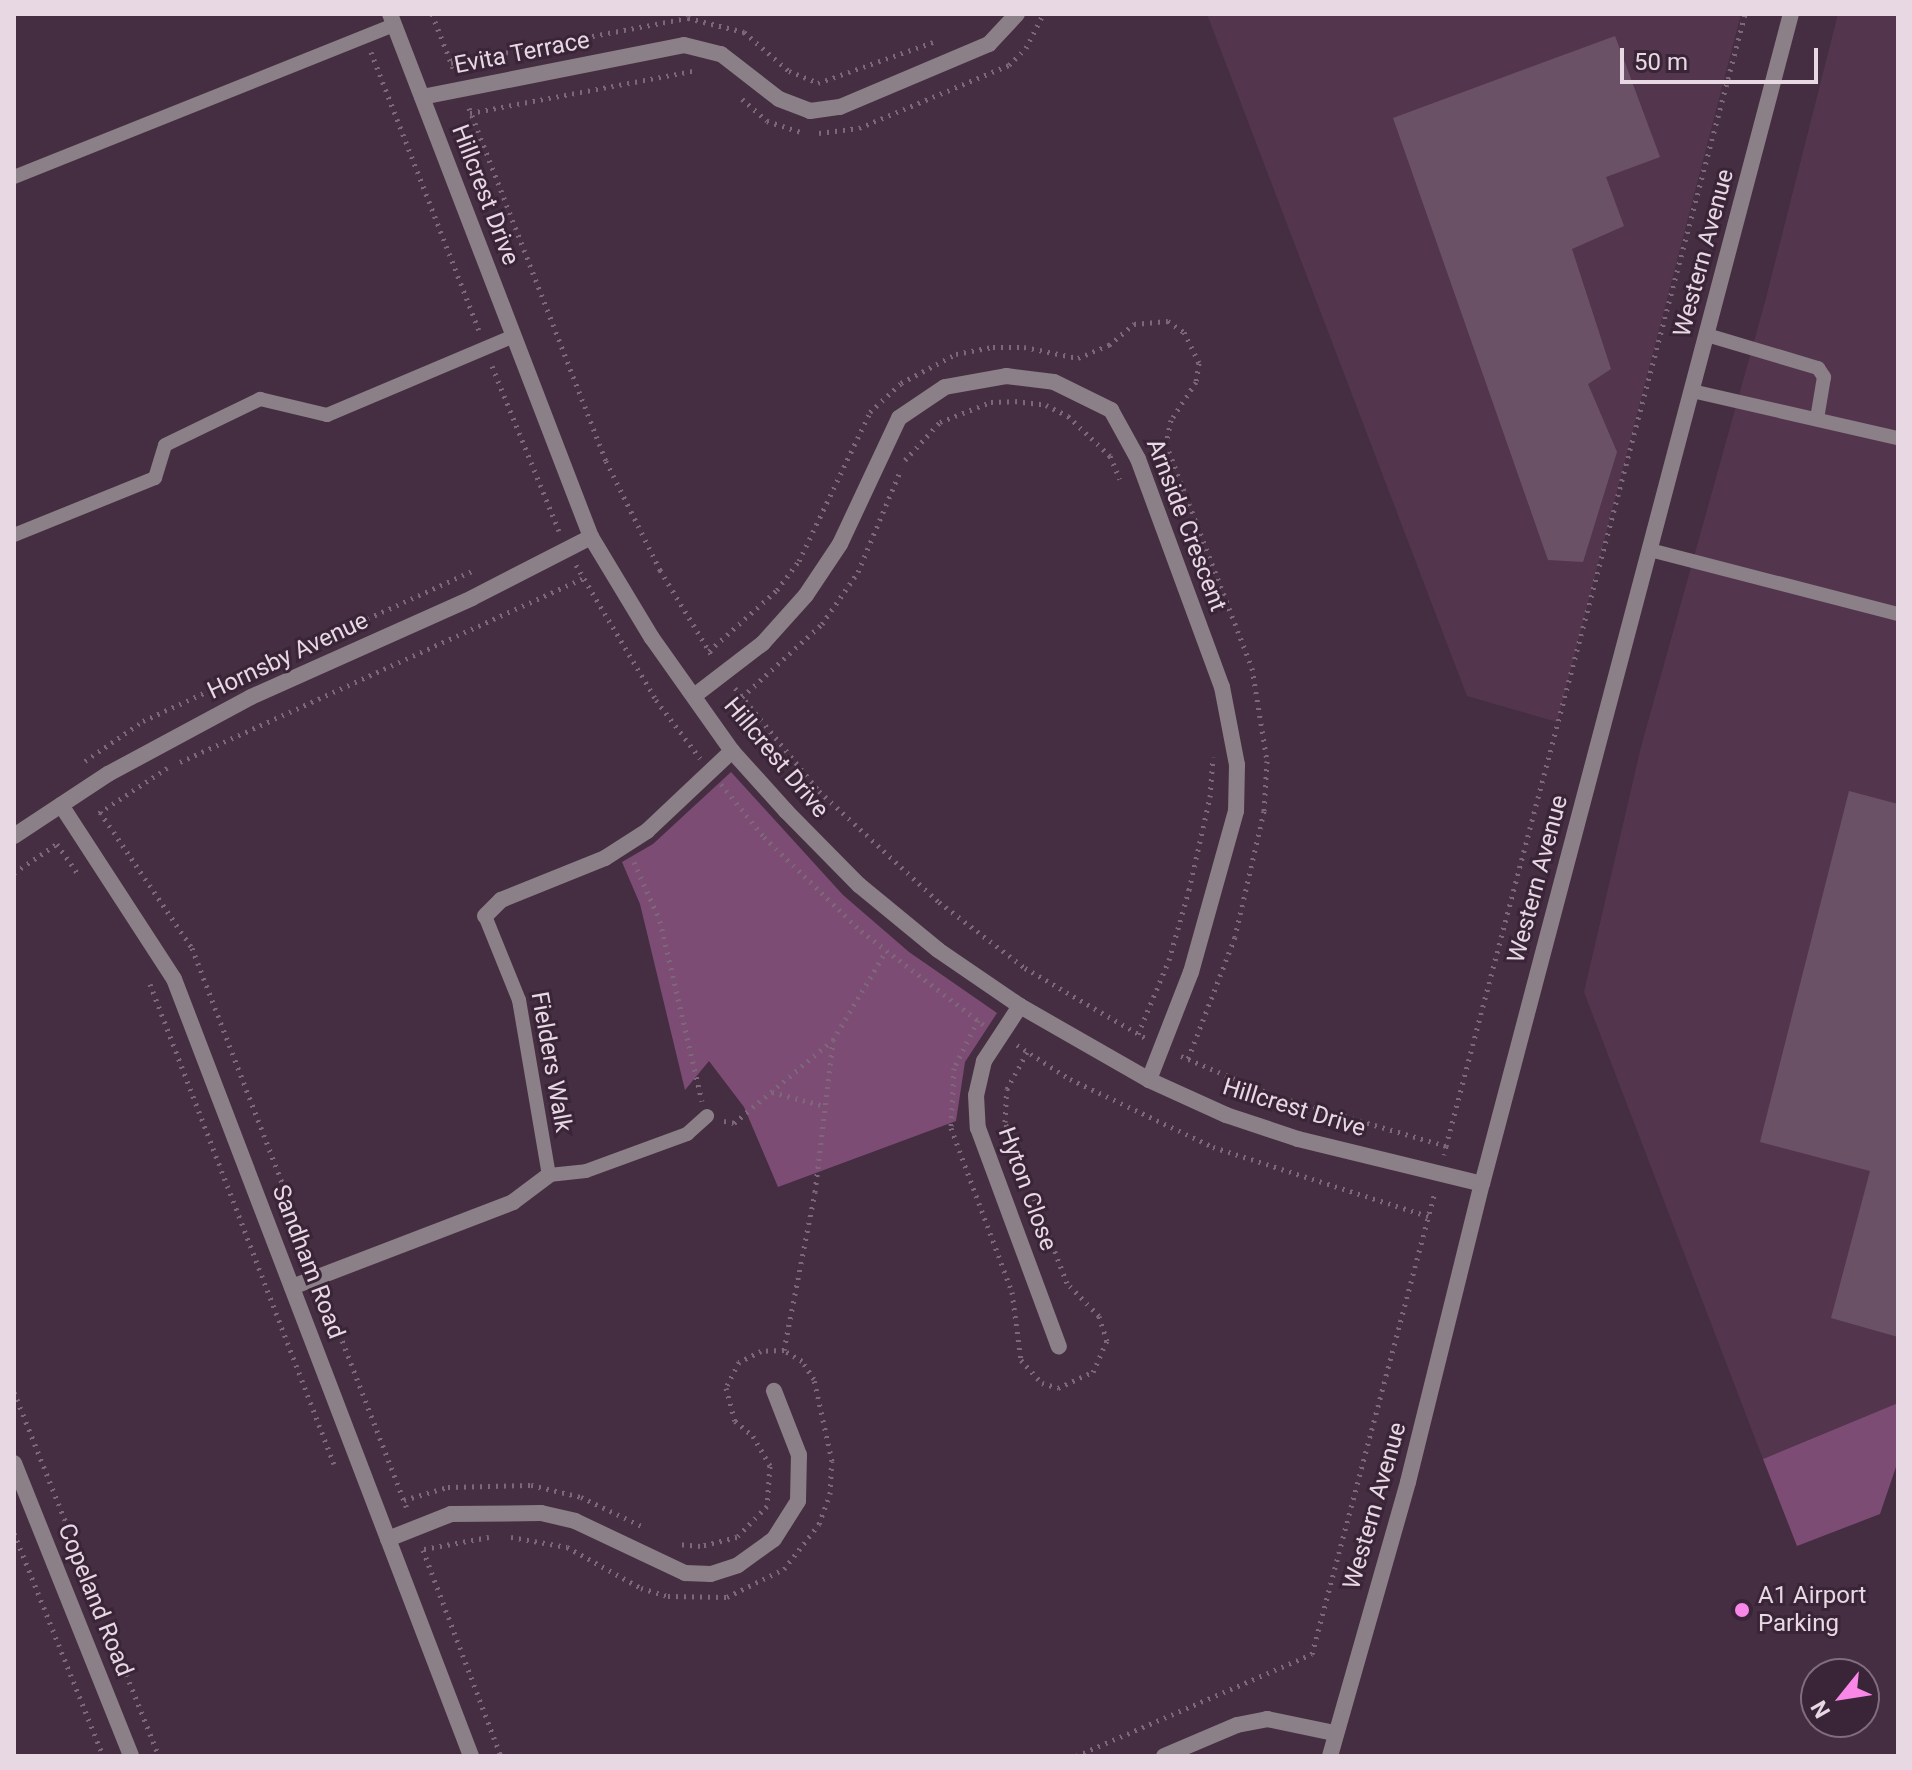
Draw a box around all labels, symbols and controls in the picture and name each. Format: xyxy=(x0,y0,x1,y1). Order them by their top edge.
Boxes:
street label: Evita Terrace xyxy=(452,26,592,80)
scale bar xyxy=(1624,32,1822,82)
text: 50 m xyxy=(1634,48,1688,76)
street label: Hillcrest Drive xyxy=(445,121,525,269)
street label: Western Avenue xyxy=(1668,166,1740,340)
street label: Arnside Crescent xyxy=(1140,435,1232,615)
street label: Hornsby Avenue xyxy=(203,606,373,706)
street label: Hillcrest Drive xyxy=(717,692,835,824)
street label: Western Avenue xyxy=(1502,792,1574,966)
street label: Fielders Walk xyxy=(524,989,578,1135)
street label: Hillcrest Drive xyxy=(1219,1073,1369,1143)
street label: Hyton Close xyxy=(991,1123,1063,1255)
street label: Sandham Road xyxy=(265,1181,351,1343)
street label: Western Avenue xyxy=(1337,1419,1413,1593)
street label: Copeland Road xyxy=(51,1519,139,1681)
place label: A1 Airport Parking xyxy=(1758,1582,1866,1638)
marker: A1 Airport Parking xyxy=(1733,1601,1751,1619)
north arrow xyxy=(1800,1658,1880,1738)
text: N xyxy=(1806,1696,1835,1722)

